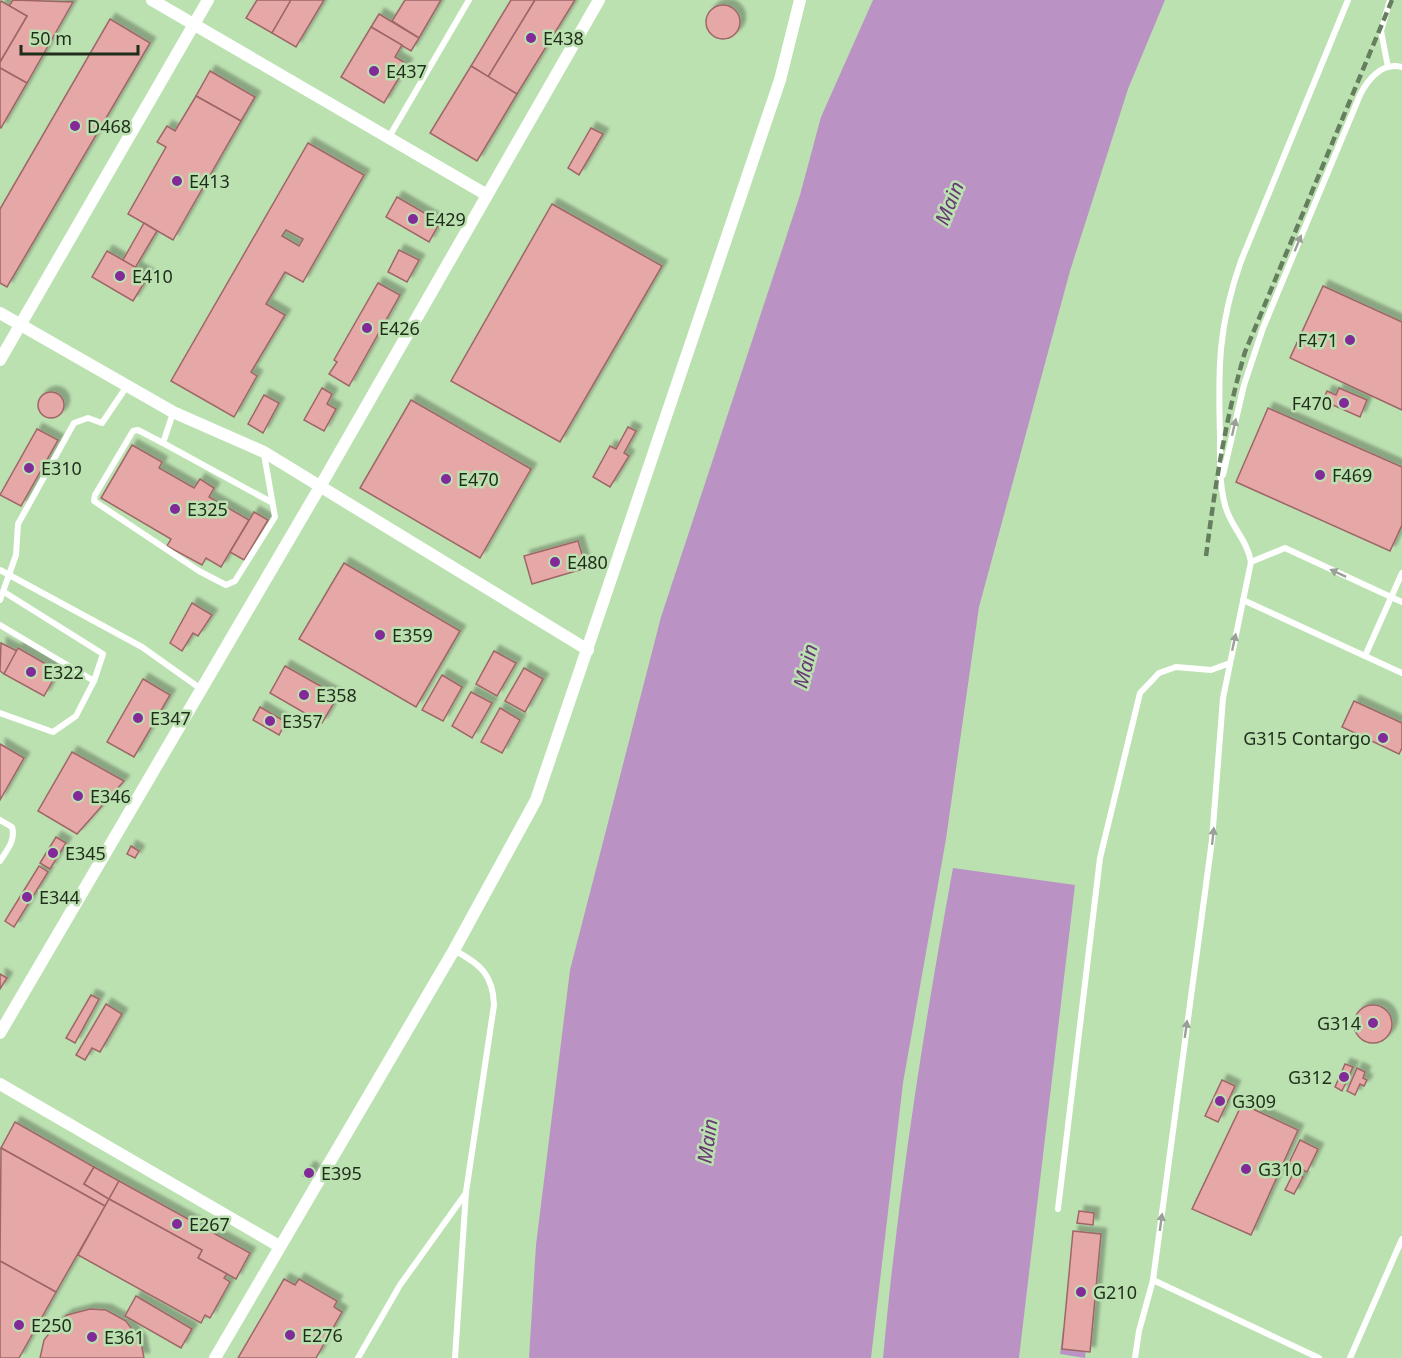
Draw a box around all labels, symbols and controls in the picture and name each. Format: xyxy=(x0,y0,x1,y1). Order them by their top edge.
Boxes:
scale bar xyxy=(21,18,138,56)
text: 50 m xyxy=(30,26,72,50)
place label: E438 xyxy=(543,26,584,50)
marker: E438 xyxy=(524,31,538,45)
place label: E437 xyxy=(386,59,427,83)
marker: E437 xyxy=(367,64,381,78)
place label: D468 xyxy=(87,114,131,138)
marker: D468 xyxy=(68,119,82,133)
place label: E413 xyxy=(189,169,230,193)
marker: E413 xyxy=(170,174,184,188)
water label: Main xyxy=(928,177,970,229)
place label: E429 xyxy=(425,207,466,231)
marker: E429 xyxy=(406,212,420,226)
one-way arrow xyxy=(1293,234,1303,252)
place label: E410 xyxy=(132,264,173,288)
marker: E410 xyxy=(113,269,127,283)
place label: E426 xyxy=(379,316,420,340)
marker: E426 xyxy=(360,321,374,335)
place label: F471 xyxy=(1298,328,1338,352)
marker: F471 xyxy=(1343,333,1357,347)
place label: F470 xyxy=(1292,391,1332,415)
marker: F470 xyxy=(1337,396,1351,410)
one-way arrow xyxy=(1230,418,1240,436)
place label: E310 xyxy=(41,456,82,480)
marker: E310 xyxy=(22,461,36,475)
place label: F469 xyxy=(1332,463,1372,487)
place label: E470 xyxy=(458,467,499,491)
marker: F469 xyxy=(1313,468,1327,482)
marker: E470 xyxy=(439,472,453,486)
place label: E325 xyxy=(187,497,228,521)
marker: E325 xyxy=(168,502,182,516)
place label: E480 xyxy=(567,550,608,574)
marker: E480 xyxy=(548,555,562,569)
one-way arrow xyxy=(1330,568,1347,577)
place label: E359 xyxy=(392,623,433,647)
marker: E359 xyxy=(373,628,387,642)
one-way arrow xyxy=(1230,633,1240,652)
water label: Main xyxy=(786,641,824,691)
place label: E322 xyxy=(43,660,84,684)
marker: E322 xyxy=(24,665,38,679)
place label: E358 xyxy=(316,683,357,707)
marker: E358 xyxy=(297,688,311,702)
place label: E347 xyxy=(150,706,191,730)
place label: E357 xyxy=(282,709,323,733)
marker: E347 xyxy=(131,711,145,725)
marker: E357 xyxy=(263,714,277,728)
place label: G315 Contargo xyxy=(1243,726,1371,750)
marker: G315 Contargo xyxy=(1376,731,1390,745)
place label: E346 xyxy=(90,784,131,808)
marker: E346 xyxy=(71,789,85,803)
one-way arrow xyxy=(1208,826,1218,845)
place label: E345 xyxy=(65,841,106,865)
marker: E345 xyxy=(46,846,60,860)
place label: E344 xyxy=(39,885,80,909)
marker: E344 xyxy=(20,890,34,904)
place label: G314 xyxy=(1317,1011,1361,1035)
marker: G314 xyxy=(1366,1016,1380,1030)
one-way arrow xyxy=(1182,1019,1191,1038)
place label: G312 xyxy=(1288,1065,1332,1089)
marker: G312 xyxy=(1337,1070,1351,1084)
place label: G309 xyxy=(1232,1089,1276,1113)
marker: G309 xyxy=(1213,1094,1227,1108)
water label: Main xyxy=(691,1117,723,1165)
place label: G310 xyxy=(1258,1157,1302,1181)
place label: E395 xyxy=(321,1161,362,1185)
marker: G310 xyxy=(1239,1162,1253,1176)
marker: E395 xyxy=(302,1166,316,1180)
place label: E267 xyxy=(189,1212,230,1236)
one-way arrow xyxy=(1156,1213,1165,1232)
marker: E267 xyxy=(170,1217,184,1231)
place label: G210 xyxy=(1093,1280,1137,1304)
marker: G210 xyxy=(1074,1285,1088,1299)
place label: E250 xyxy=(31,1313,72,1337)
marker: E250 xyxy=(12,1318,26,1332)
place label: E276 xyxy=(302,1323,343,1347)
place label: E361 xyxy=(104,1325,145,1349)
marker: E276 xyxy=(283,1328,297,1342)
marker: E361 xyxy=(85,1330,99,1344)

